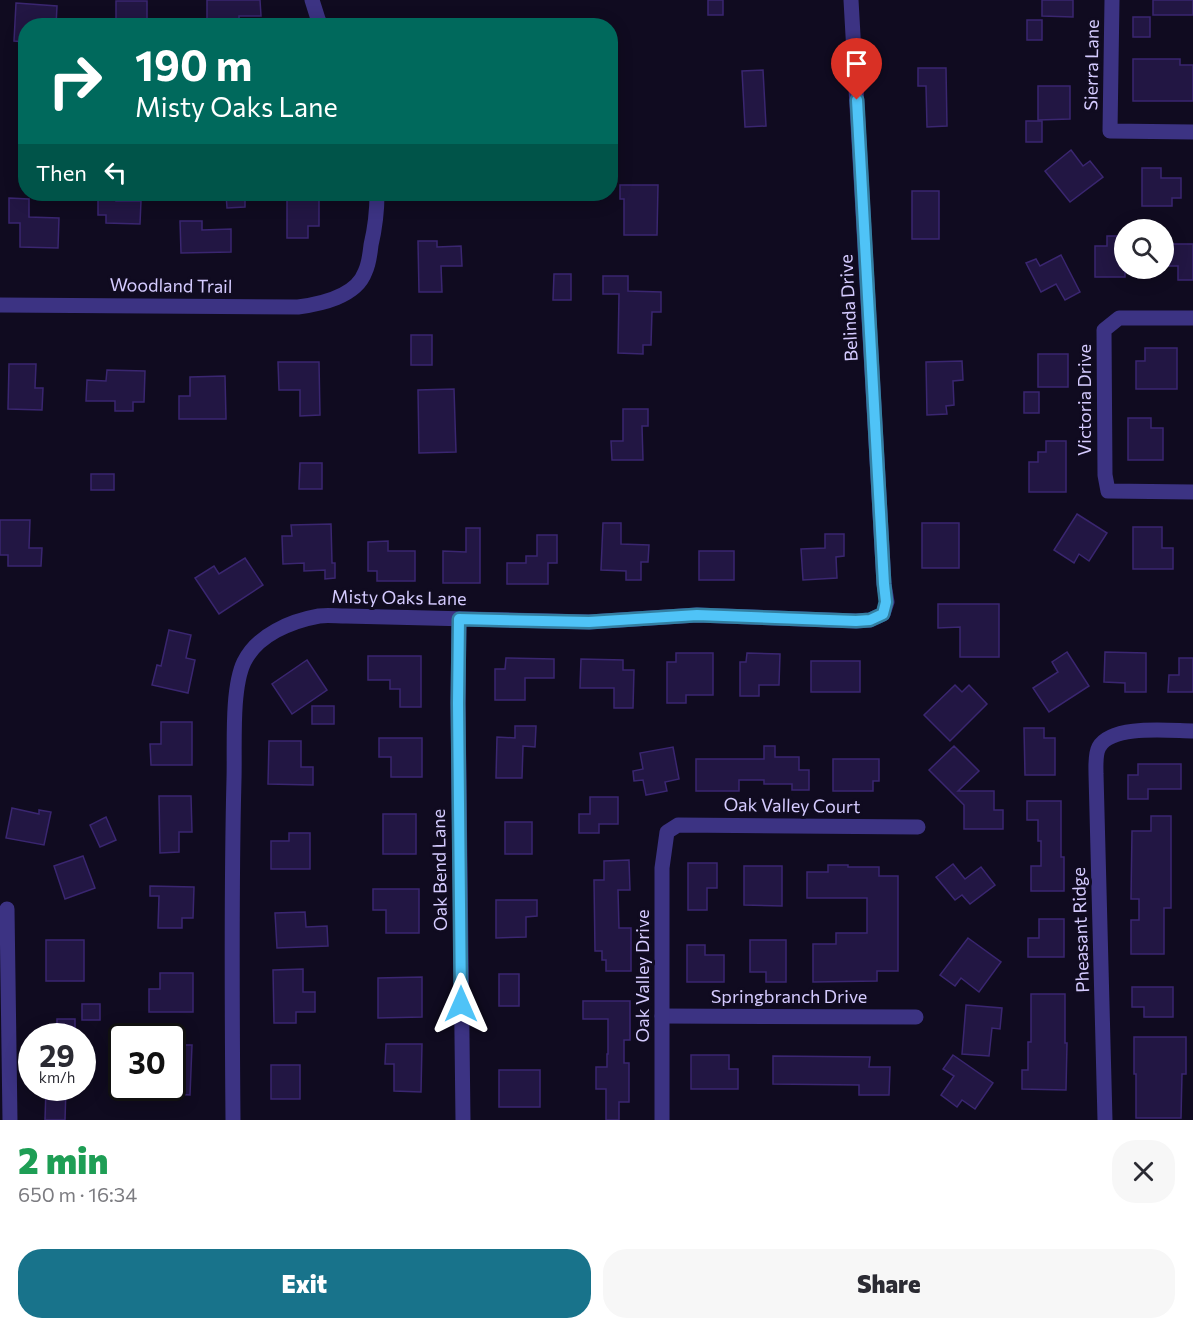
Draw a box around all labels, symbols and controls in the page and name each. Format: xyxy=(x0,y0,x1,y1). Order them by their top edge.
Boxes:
street label: Sierra Lane xyxy=(1079,19,1103,111)
text: 190 m xyxy=(135,38,253,90)
pin xyxy=(831,38,882,100)
icon: right xyxy=(36,42,114,120)
icon: arrive xyxy=(840,47,873,80)
text: Misty Oaks Lane xyxy=(135,90,338,123)
icon: left xyxy=(99,156,132,189)
text: Then xyxy=(36,159,87,186)
map controls xyxy=(1114,219,1174,279)
button: search xyxy=(1114,219,1174,279)
street label: Belinda Drive xyxy=(834,254,862,362)
street label: Woodland Trail xyxy=(109,273,233,297)
street label: Victoria Drive xyxy=(1073,344,1095,456)
street label: Misty Oaks Lane xyxy=(331,585,467,609)
street label: Oak Valley Court xyxy=(723,793,861,817)
street label: Oak Bend Lane xyxy=(427,809,451,931)
street label: Pheasant Ridge xyxy=(1067,867,1093,993)
street label: Oak Valley Drive xyxy=(631,910,653,1042)
position arrow xyxy=(429,972,493,1036)
street label: Springbranch Drive xyxy=(711,985,867,1007)
speed limit sign: 30 xyxy=(108,1023,186,1101)
text: 29 xyxy=(39,1036,75,1073)
text: km/h xyxy=(39,1068,75,1086)
text: 2 min xyxy=(18,1137,108,1181)
button: close xyxy=(1112,1140,1175,1203)
text: 650 m · 16:34 xyxy=(18,1182,137,1206)
button: Exit xyxy=(18,1249,591,1318)
button: Share xyxy=(603,1249,1175,1318)

